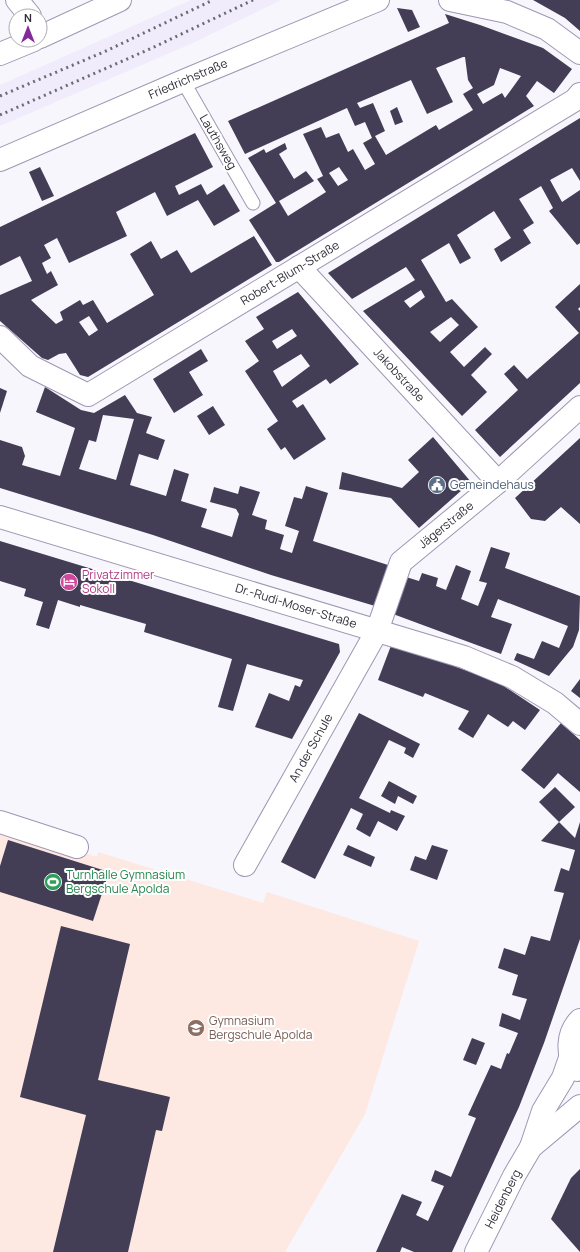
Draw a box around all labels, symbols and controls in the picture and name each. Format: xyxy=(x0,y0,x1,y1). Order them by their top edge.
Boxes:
north arrow xyxy=(8,8,48,48)
text: N xyxy=(24,10,32,25)
street label: Friedrichstraße xyxy=(146,54,230,103)
street label: Lauthsweg xyxy=(196,111,241,172)
street label: Robert-Blum-Straße xyxy=(237,236,342,309)
street label: Jakobstraße xyxy=(370,344,429,405)
public building icon: Gemeindehaus xyxy=(427,475,447,495)
place label: Gemeindehaus xyxy=(450,476,534,493)
street label: Jägerstraße xyxy=(414,497,477,552)
place label: Privatzimmer Sokoll xyxy=(82,566,155,597)
hotel icon: Privatzimmer Sokoll xyxy=(59,572,79,592)
street label: Dr.-Rudi-Moser-Straße xyxy=(233,579,359,632)
street label: An der Schule xyxy=(285,710,336,785)
place label: Turnhalle Gymnasium Bergschule Apolda xyxy=(66,866,185,897)
sports icon: Turnhalle Gymnasium Bergschule Apolda xyxy=(43,872,63,892)
place label: Gymnasium Bergschule Apolda xyxy=(209,1012,312,1043)
school or university icon: Gymnasium Bergschule Apolda xyxy=(186,1018,206,1038)
street label: Heidenberg xyxy=(480,1166,525,1231)

